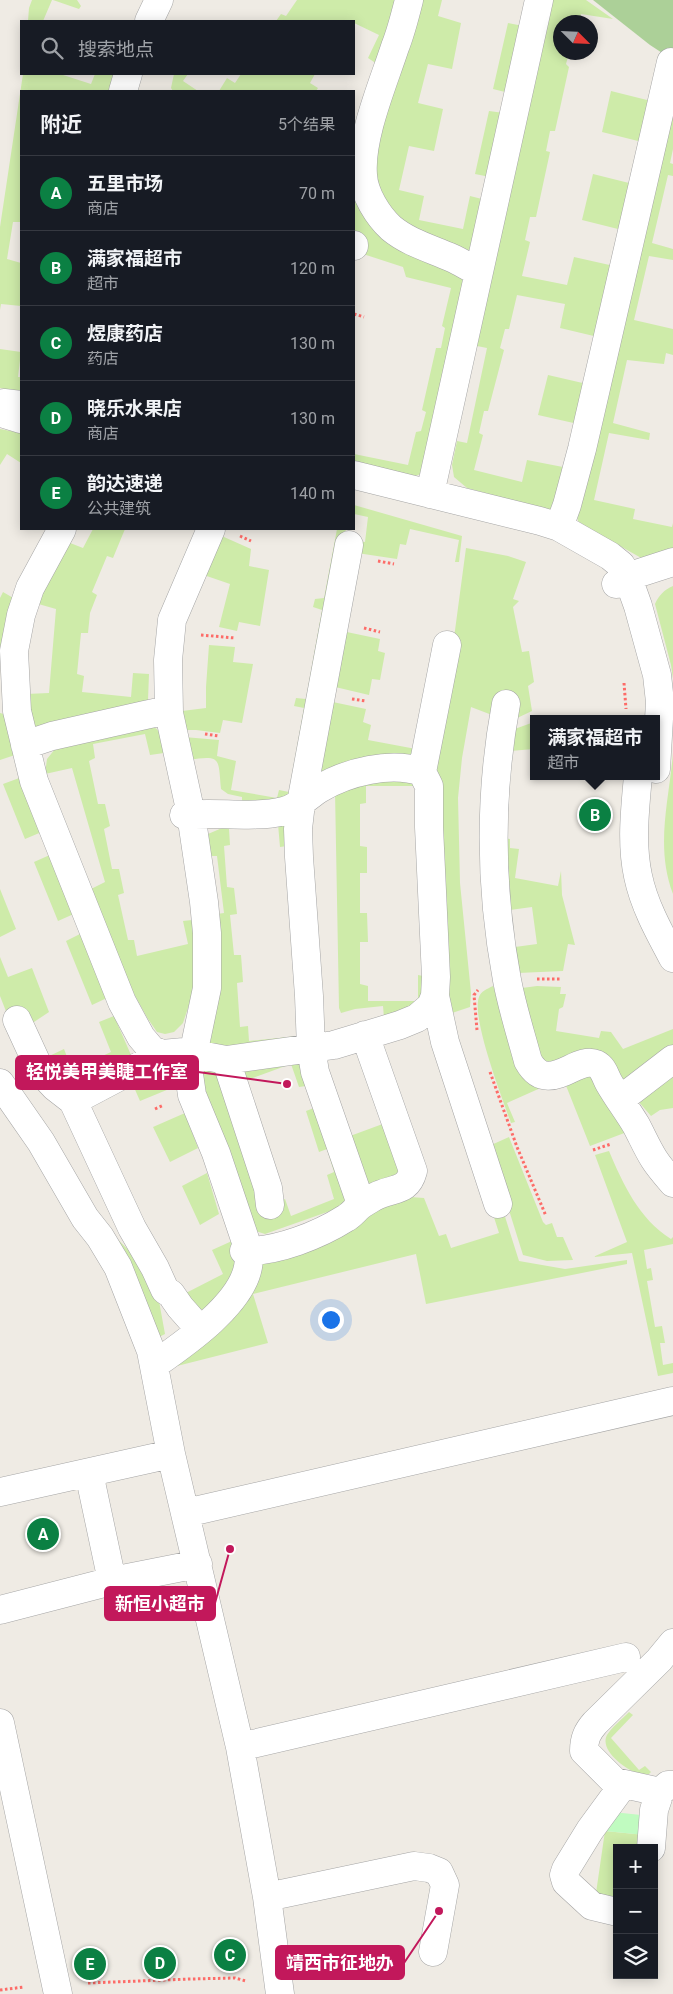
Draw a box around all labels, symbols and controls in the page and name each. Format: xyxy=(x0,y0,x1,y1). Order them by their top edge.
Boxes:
north arrow xyxy=(553,15,598,60)
search box xyxy=(20,20,355,75)
icon: search xyxy=(38,34,66,62)
text: 搜索地点 xyxy=(78,38,154,61)
text: 附近 xyxy=(40,113,82,137)
text: 5个结果 xyxy=(278,115,335,134)
text: 五里市场 xyxy=(87,172,163,195)
text: A xyxy=(51,184,61,203)
text: 70 m xyxy=(299,184,335,203)
text: 商店 xyxy=(87,199,119,218)
text: 满家福超市 xyxy=(87,247,182,270)
text: B xyxy=(51,259,61,278)
text: 120 m xyxy=(290,259,335,278)
text: 超市 xyxy=(87,274,119,293)
text: 煜康药店 xyxy=(87,322,163,345)
text: C xyxy=(51,334,61,353)
text: 130 m xyxy=(290,334,335,353)
text: 药店 xyxy=(87,349,119,368)
text: 晓乐水果店 xyxy=(87,397,182,420)
text: D xyxy=(51,409,61,428)
text: 130 m xyxy=(290,409,335,428)
text: 商店 xyxy=(87,424,119,443)
text: 韵达速递 xyxy=(87,472,163,495)
text: E xyxy=(52,484,61,503)
text: 140 m xyxy=(290,484,335,503)
text: 公共建筑 xyxy=(87,499,151,518)
popup xyxy=(530,715,660,780)
text: 满家福超市 xyxy=(547,726,643,749)
text: 超市 xyxy=(547,753,580,772)
pin: B xyxy=(579,796,611,834)
callout: 轻悦美甲美睫工作室 xyxy=(16,1056,198,1089)
text: 轻悦美甲美睫工作室 xyxy=(26,1061,188,1082)
your location xyxy=(318,1307,344,1333)
pin: A xyxy=(27,1515,59,1553)
callout: 新恒小超市 xyxy=(105,1587,215,1620)
text: 新恒小超市 xyxy=(115,1593,205,1614)
map controls xyxy=(613,1844,658,1979)
button: + xyxy=(613,1844,658,1889)
button: − xyxy=(613,1889,658,1934)
button: layers xyxy=(613,1934,658,1979)
pin: C xyxy=(214,1936,246,1974)
pin: D xyxy=(144,1944,176,1982)
pin: E xyxy=(74,1945,106,1983)
callout: 靖西市征地办 xyxy=(276,1946,404,1979)
text: 靖西市征地办 xyxy=(286,1952,394,1973)

